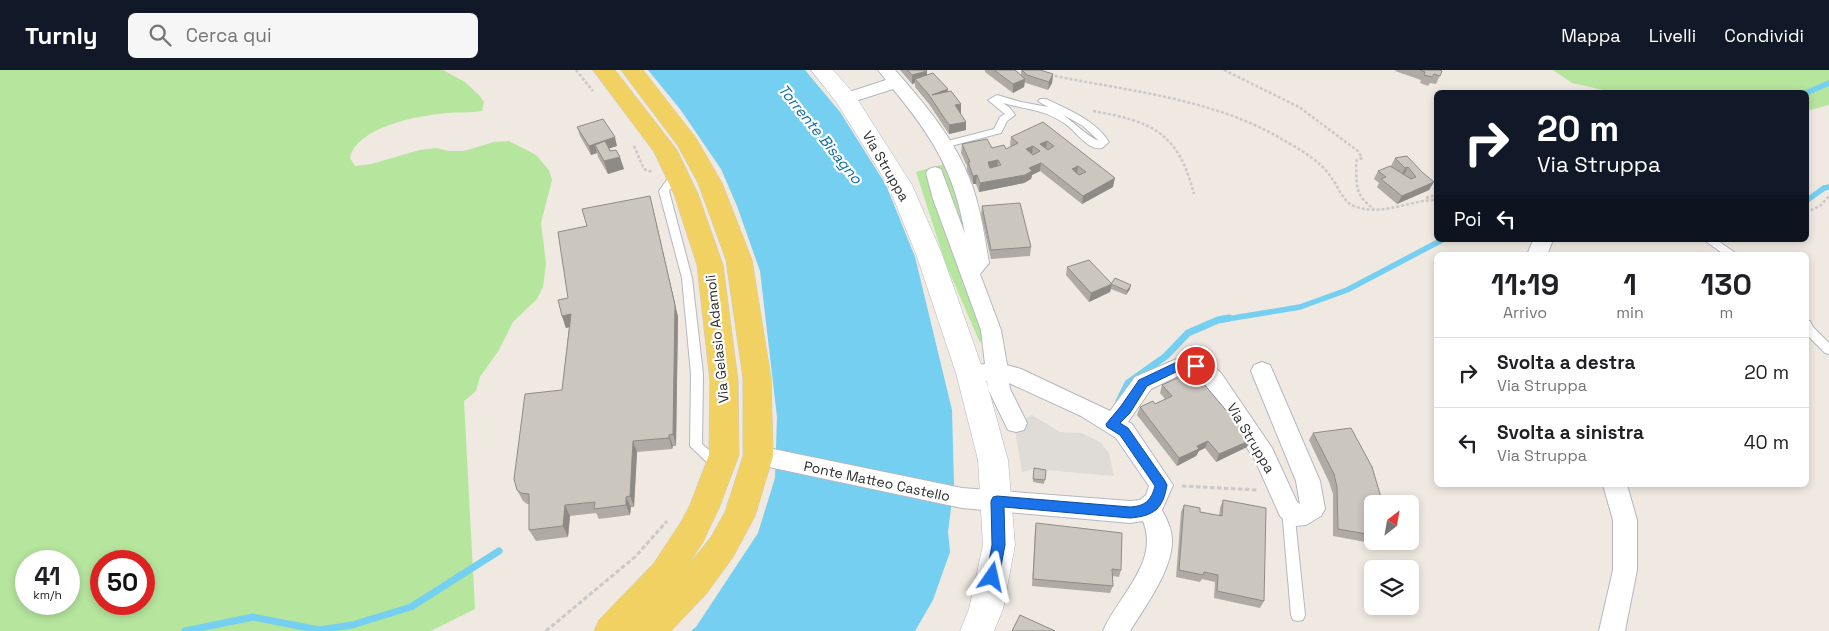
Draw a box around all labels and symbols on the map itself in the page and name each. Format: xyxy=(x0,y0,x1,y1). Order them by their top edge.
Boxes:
water label: Torrente Bisagno xyxy=(774,80,867,188)
street label: Via Struppa xyxy=(859,127,913,205)
street label: Via Gelasio Adamoli xyxy=(701,274,733,404)
pin xyxy=(1175,345,1217,387)
street label: Via Struppa xyxy=(1223,400,1279,476)
street label: Ponte Matteo Castello xyxy=(802,457,952,505)
north arrow xyxy=(1364,495,1419,550)
speed limit sign: 50 xyxy=(90,550,155,615)
position arrow xyxy=(965,550,1017,602)

